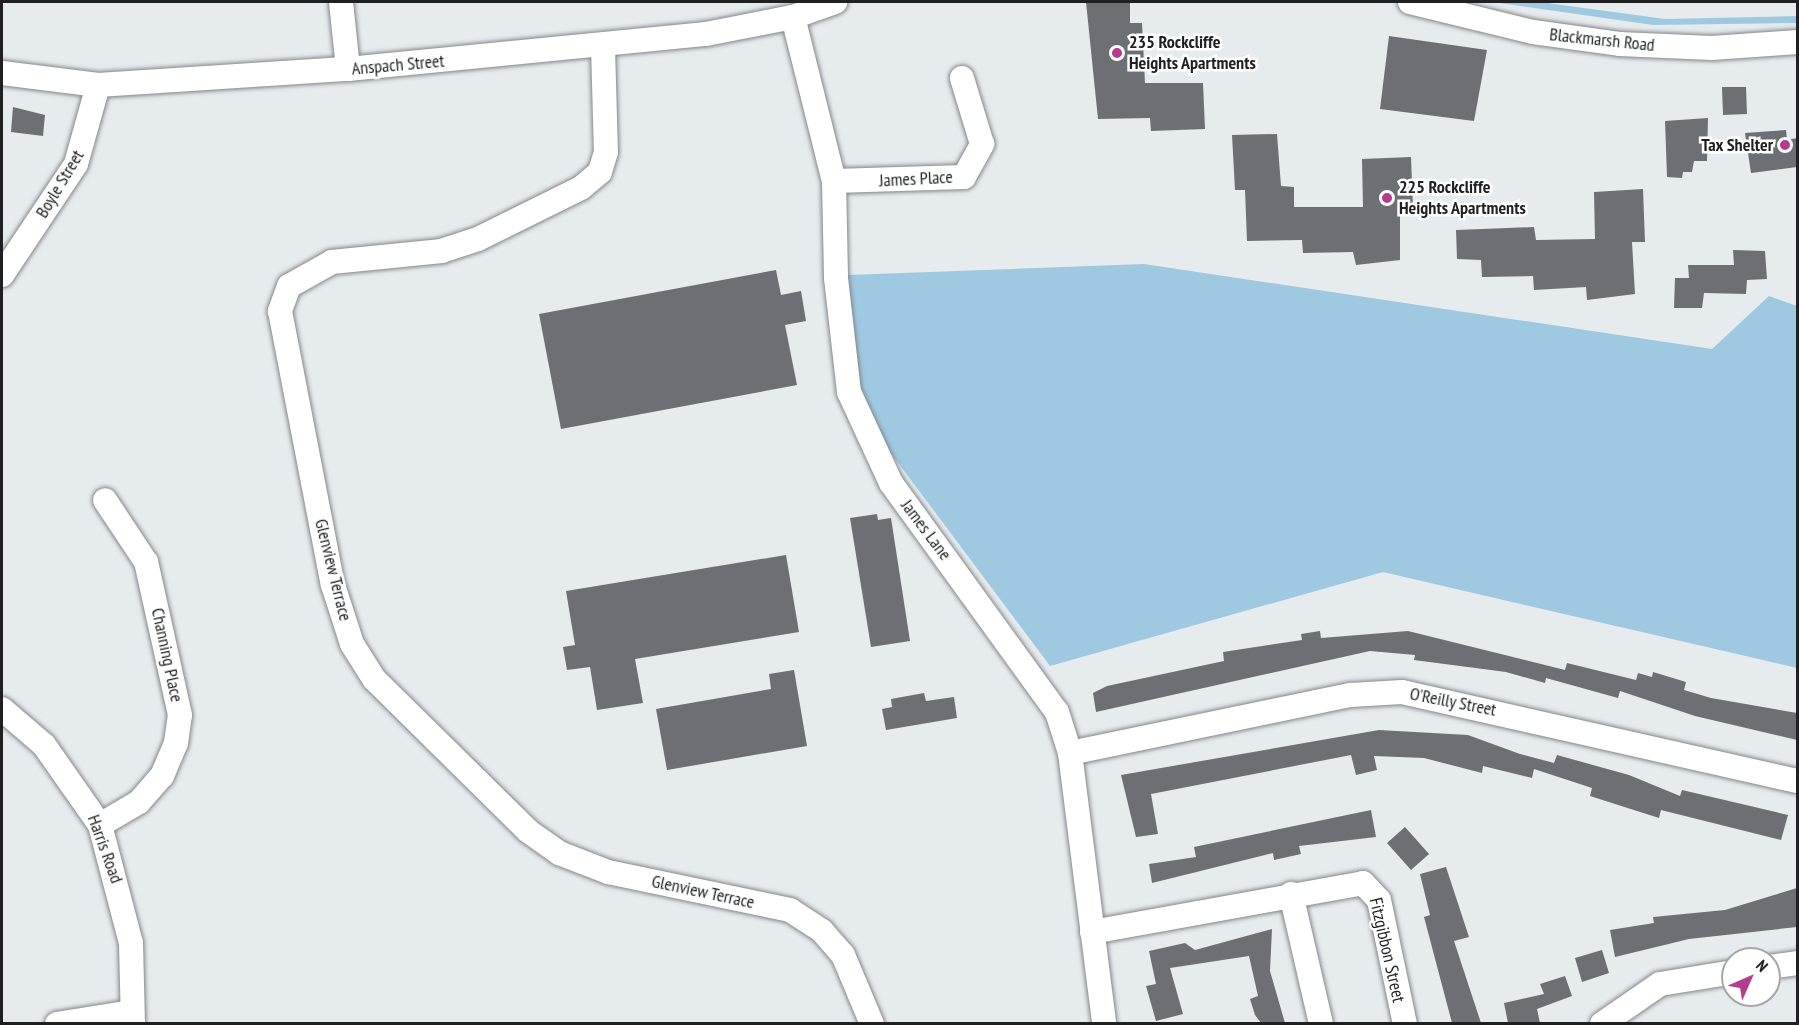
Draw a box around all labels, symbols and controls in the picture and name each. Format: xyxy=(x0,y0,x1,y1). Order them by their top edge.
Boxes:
street label: Blackmarsh Road xyxy=(1548,24,1656,56)
place label: 235 Rockcliffe Heights Apartments xyxy=(1129,32,1256,74)
marker: 235 Rockcliffe Heights Apartments xyxy=(1110,46,1124,60)
street label: Anspach Street xyxy=(351,50,445,80)
place label: Tax Shelter xyxy=(1701,134,1773,156)
marker: Tax Shelter xyxy=(1778,138,1792,152)
street label: Boyle Street xyxy=(31,146,89,222)
street label: James Place xyxy=(879,166,953,192)
place label: 225 Rockcliffe Heights Apartments xyxy=(1399,177,1526,219)
marker: 225 Rockcliffe Heights Apartments xyxy=(1380,191,1394,205)
street label: James Lane xyxy=(896,495,956,565)
street label: Glenview Terrace xyxy=(310,516,356,624)
street label: Channing Place xyxy=(146,606,188,704)
street label: O'Reilly Street xyxy=(1408,683,1498,721)
street label: Harris Road xyxy=(83,812,127,886)
street label: Glenview Terrace xyxy=(649,870,757,914)
street label: Fitzgibbon Street xyxy=(1364,896,1410,1004)
north arrow xyxy=(1721,947,1781,1007)
text: N xyxy=(1752,956,1772,976)

